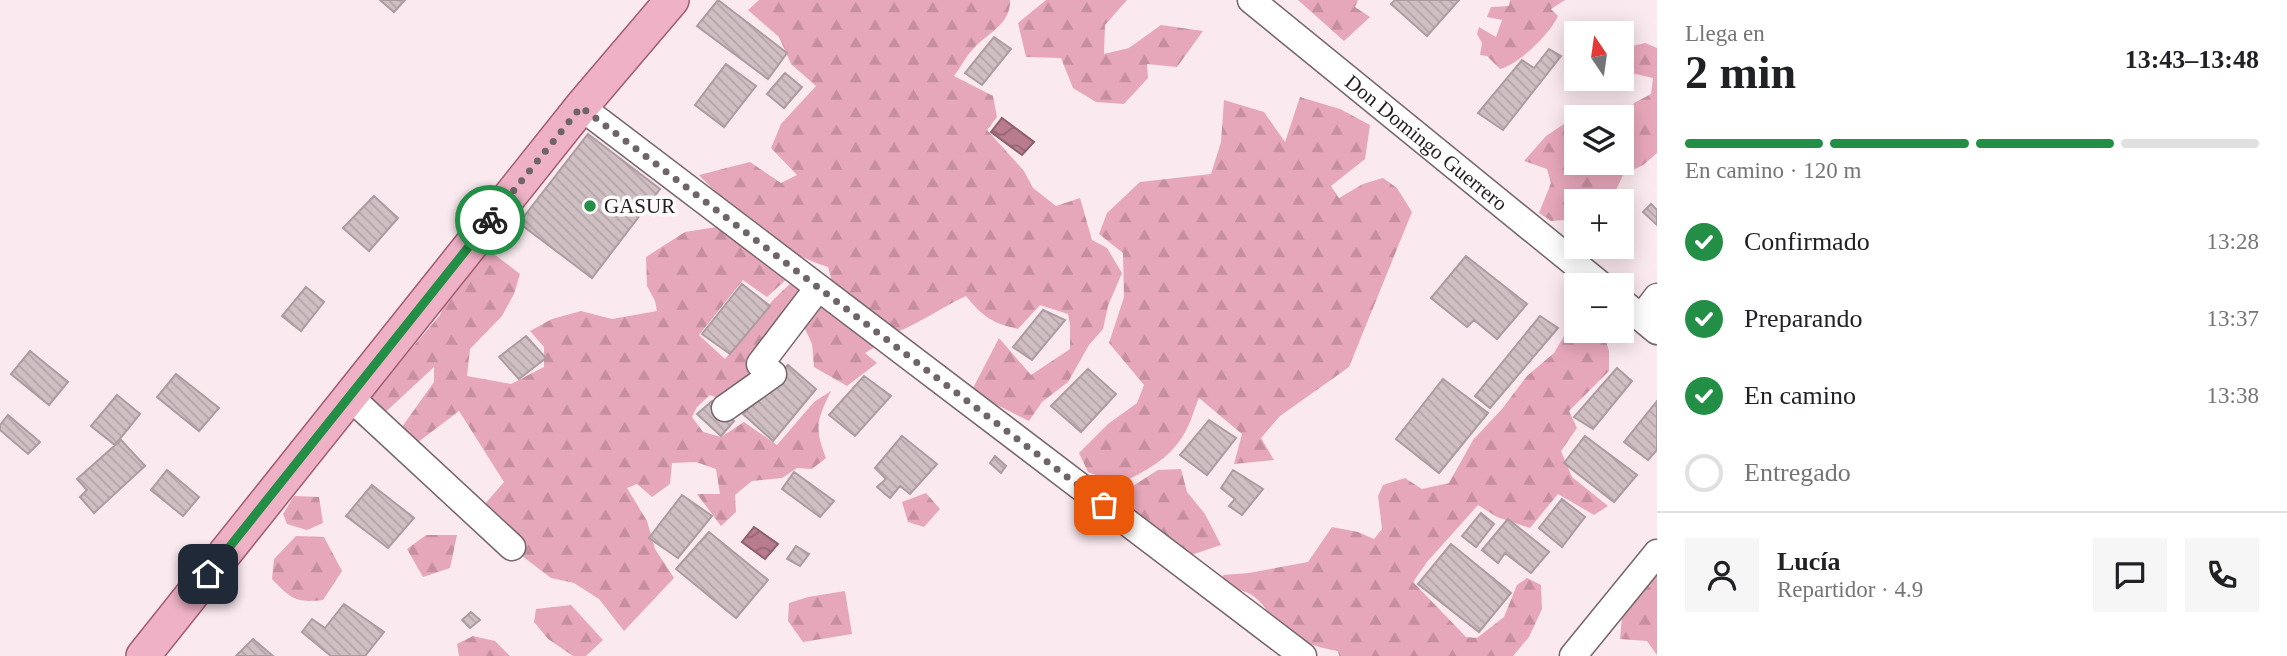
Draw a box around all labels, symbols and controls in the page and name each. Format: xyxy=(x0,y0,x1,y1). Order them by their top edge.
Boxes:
north arrow xyxy=(1564,21,1634,91)
map controls xyxy=(1564,21,1634,343)
text: Llega en xyxy=(1685,21,1765,46)
text: 13:43–13:48 xyxy=(2125,45,2259,74)
text: 2 min xyxy=(1685,47,1796,98)
street label: Don Domingo Guerrero xyxy=(1340,70,1512,216)
button: layers xyxy=(1564,105,1634,175)
text: En camino · 120 m xyxy=(1685,158,1861,183)
courier xyxy=(455,185,525,255)
button: + xyxy=(1564,189,1634,259)
place label: GASUR xyxy=(604,194,675,218)
marker: GASUR xyxy=(582,198,598,214)
icon: bike xyxy=(471,201,509,239)
icon: check xyxy=(1685,223,1723,261)
text: Confirmado xyxy=(1744,227,1870,256)
text: 13:28 xyxy=(2207,229,2259,254)
button: − xyxy=(1564,273,1634,343)
icon: check xyxy=(1685,300,1723,338)
text: Preparando xyxy=(1744,304,1862,333)
text: 13:37 xyxy=(2207,306,2259,331)
icon: check xyxy=(1685,377,1723,415)
text: En camino xyxy=(1744,381,1856,410)
text: 13:38 xyxy=(2207,383,2259,408)
text: Entregado xyxy=(1744,458,1851,487)
pin xyxy=(1074,475,1134,535)
icon: bag xyxy=(1085,486,1123,524)
button: person xyxy=(1685,538,1759,612)
button: chat xyxy=(2093,538,2167,612)
button: phone xyxy=(2185,538,2259,612)
pin xyxy=(178,544,238,604)
text: Lucía xyxy=(1777,547,1841,576)
icon: home xyxy=(189,555,227,593)
text: Repartidor · 4.9 xyxy=(1777,577,1923,602)

